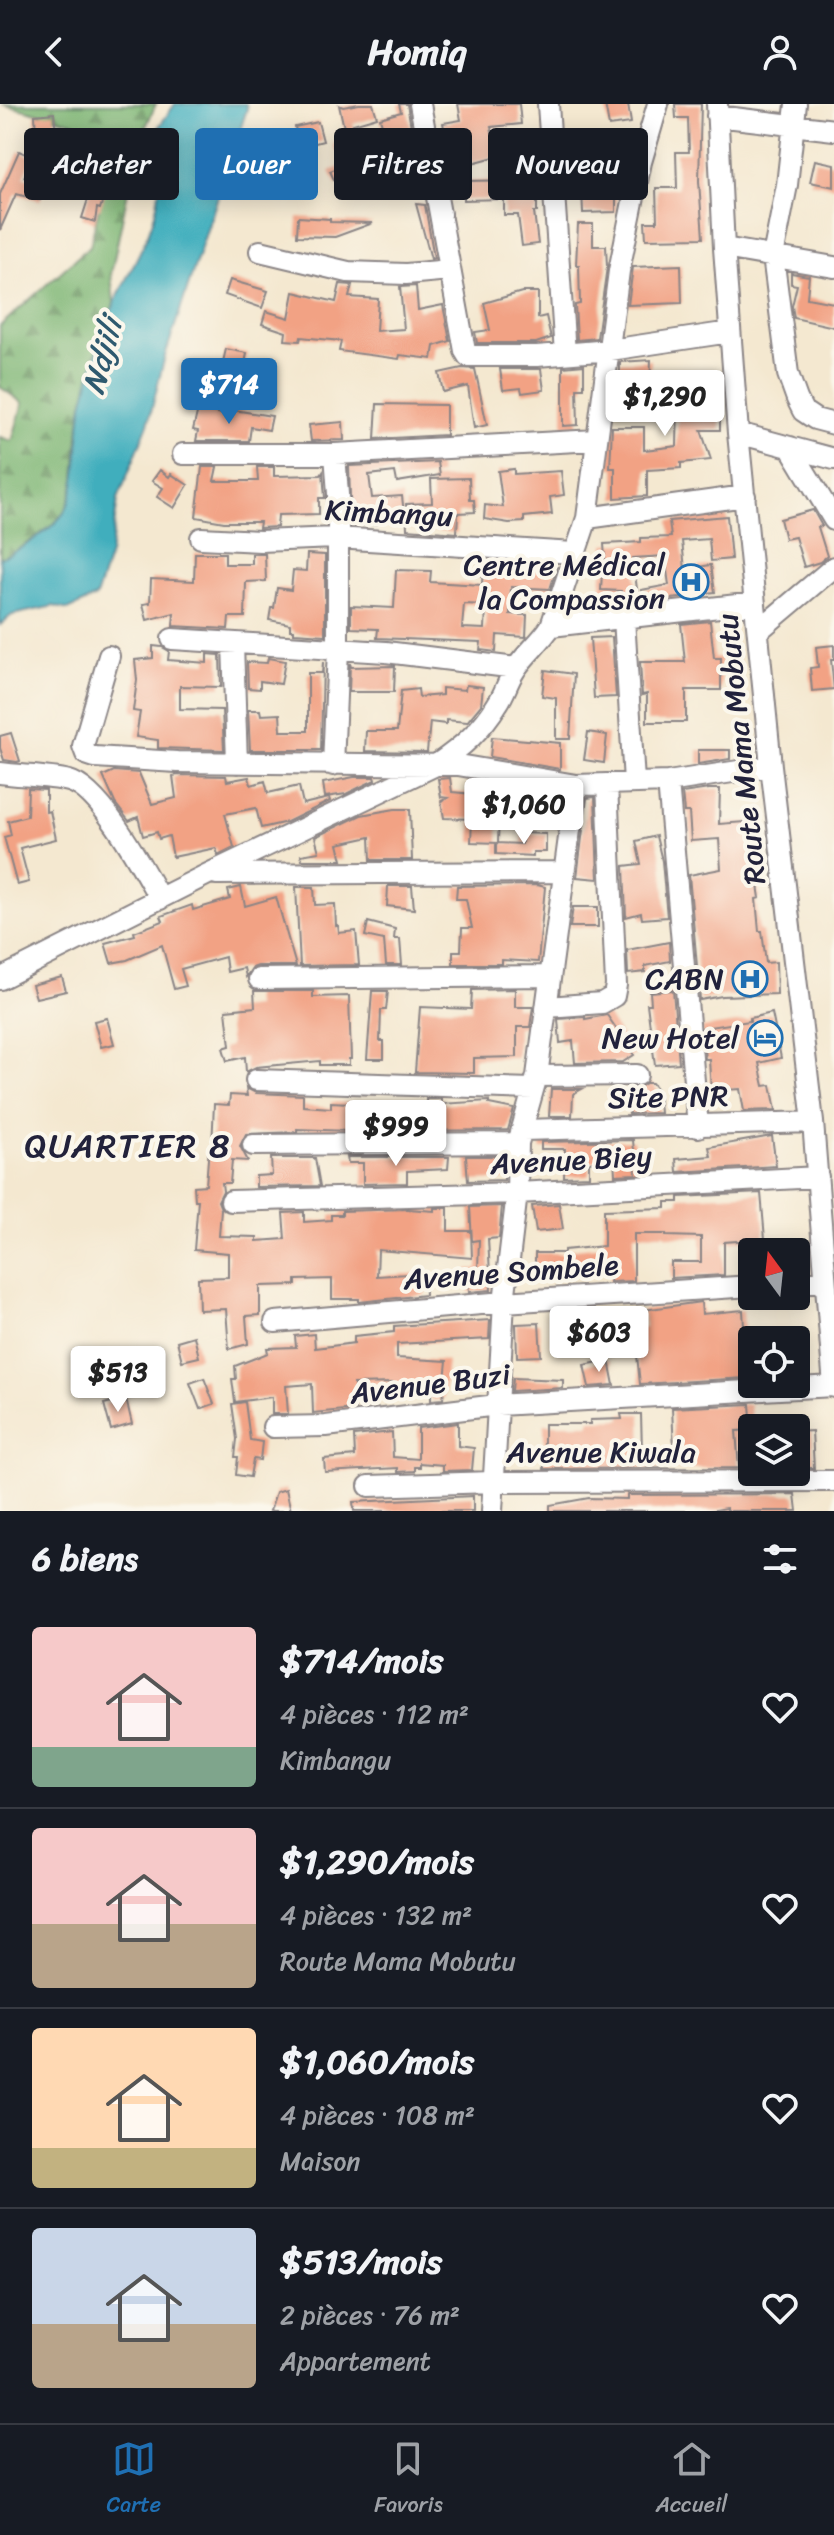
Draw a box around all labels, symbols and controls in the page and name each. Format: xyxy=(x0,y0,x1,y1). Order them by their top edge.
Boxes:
text: Homiq xyxy=(368,20,466,84)
icon: back xyxy=(32,30,76,74)
icon: person xyxy=(758,30,802,74)
chip: Acheter xyxy=(24,128,179,200)
chip: Louer xyxy=(195,128,318,200)
chip: Filtres xyxy=(334,128,472,200)
chip: Nouveau xyxy=(488,128,648,200)
water label: Ndjili xyxy=(65,306,141,400)
pin: $714 xyxy=(182,358,276,426)
text: $714 xyxy=(199,361,259,407)
pin: $1,290 xyxy=(600,370,730,438)
text: $1,290 xyxy=(623,373,707,419)
street label: Kimbangu xyxy=(324,483,454,543)
place label: Centre Médical la Compassion xyxy=(463,538,665,626)
hospital icon: Centre Médical la Compassion xyxy=(672,563,710,601)
street label: Route Mama Mobutu xyxy=(700,611,782,887)
pin: $1,060 xyxy=(459,778,589,846)
text: $1,060 xyxy=(482,781,566,827)
place label: CABN xyxy=(645,952,724,1006)
hospital icon: CABN xyxy=(731,960,769,998)
place label: New Hotel xyxy=(602,1011,739,1065)
hotel icon: New Hotel xyxy=(746,1019,784,1057)
street label: Site PNR xyxy=(607,1069,729,1125)
pin: $999 xyxy=(349,1100,443,1168)
text: $999 xyxy=(363,1103,429,1149)
district label: QUARTIER 8 xyxy=(25,1116,232,1176)
street label: Avenue Biey xyxy=(488,1129,654,1191)
street label: Avenue Sombele xyxy=(401,1238,620,1307)
north arrow xyxy=(738,1238,810,1310)
map controls xyxy=(738,1238,810,1486)
pin: $603 xyxy=(552,1306,646,1374)
text: $603 xyxy=(568,1309,630,1355)
button: locate xyxy=(738,1326,810,1398)
pin: $513 xyxy=(71,1346,165,1414)
street label: Avenue Buzi xyxy=(346,1347,515,1421)
text: $513 xyxy=(89,1349,147,1395)
button: layers xyxy=(738,1414,810,1486)
street label: Avenue Kiwala xyxy=(505,1425,696,1479)
text: 6 biens xyxy=(32,1529,138,1589)
icon: filters xyxy=(758,1537,802,1581)
text: $714/mois xyxy=(280,1631,443,1691)
icon: home xyxy=(96,1659,192,1755)
icon: heart xyxy=(758,1685,802,1729)
text: 4 pièces · 112 m² xyxy=(280,1691,469,1737)
text: Kimbangu xyxy=(280,1737,391,1783)
text: $1,290/mois xyxy=(280,1832,474,1892)
icon: home xyxy=(96,1860,192,1956)
icon: heart xyxy=(758,1886,802,1930)
text: 4 pièces · 132 m² xyxy=(280,1892,472,1938)
text: Route Mama Mobutu xyxy=(280,1938,516,1984)
text: $1,060/mois xyxy=(280,2032,474,2092)
icon: home xyxy=(96,2060,192,2156)
icon: heart xyxy=(758,2086,802,2130)
text: 4 pièces · 108 m² xyxy=(280,2092,475,2138)
text: Maison xyxy=(280,2138,360,2184)
text: $513/mois xyxy=(280,2232,442,2292)
icon: home xyxy=(96,2260,192,2356)
icon: heart xyxy=(758,2286,802,2330)
text: 2 pièces · 76 m² xyxy=(280,2292,460,2338)
text: Appartement xyxy=(280,2338,431,2384)
tab: Carte xyxy=(106,2437,161,2524)
tab: Favoris xyxy=(374,2437,443,2524)
tab: Accueil xyxy=(656,2437,728,2524)

